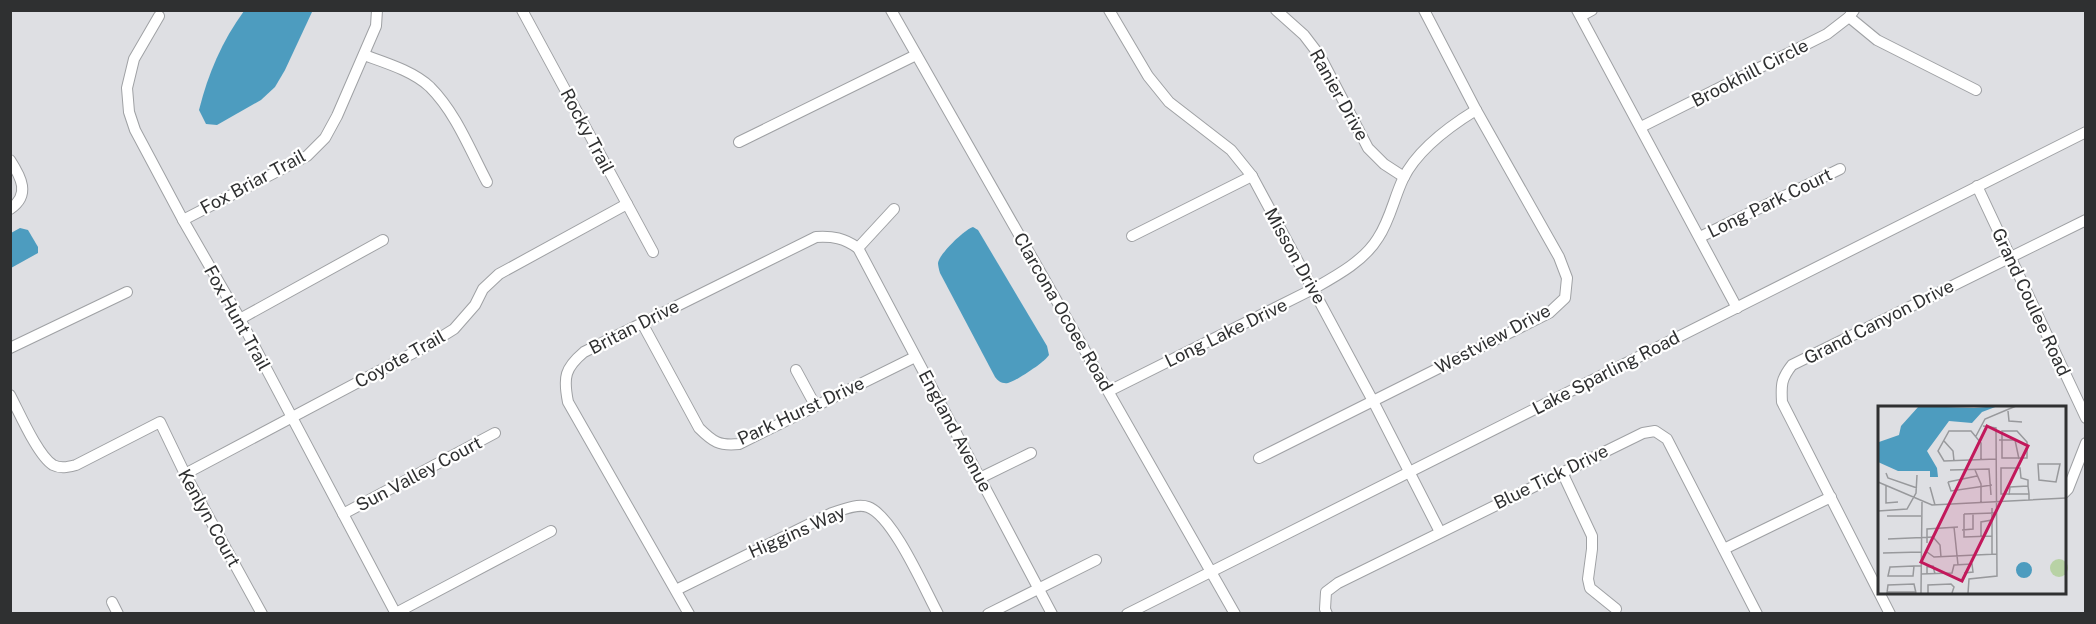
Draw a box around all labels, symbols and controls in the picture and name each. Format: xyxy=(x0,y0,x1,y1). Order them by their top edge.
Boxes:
street label: Brookhill Circle xyxy=(1688,34,1812,111)
street label: Ranier Drive xyxy=(1306,45,1373,144)
street label: Rocky Trail xyxy=(556,85,618,177)
street label: Fox Briar Trail xyxy=(197,145,309,218)
street label: Long Park Court xyxy=(1704,163,1835,242)
street label: Misson Drive xyxy=(1260,204,1330,307)
street label: Grand Coulee Road xyxy=(1988,225,2075,379)
street label: Clarcona Ocoee Road xyxy=(1009,229,1117,395)
street label: Fox Hunt Trail xyxy=(200,261,275,374)
street label: Grand Canyon Drive xyxy=(1800,275,1957,368)
street label: Long Lake Drive xyxy=(1161,294,1290,371)
street label: Britan Drive xyxy=(585,295,682,358)
street label: Westview Drive xyxy=(1432,299,1554,378)
street label: Coyote Trail xyxy=(351,325,448,392)
street label: Lake Sparling Road xyxy=(1529,326,1683,419)
street label: England Avenue xyxy=(914,366,996,495)
street label: Park Hurst Drive xyxy=(734,372,868,449)
inset map xyxy=(1878,406,2066,594)
street label: Sun Valley Court xyxy=(352,432,485,516)
street label: Blue Tick Drive xyxy=(1490,440,1611,513)
street label: Kenlyn Court xyxy=(174,465,245,570)
street label: Higgins Way xyxy=(745,501,849,562)

